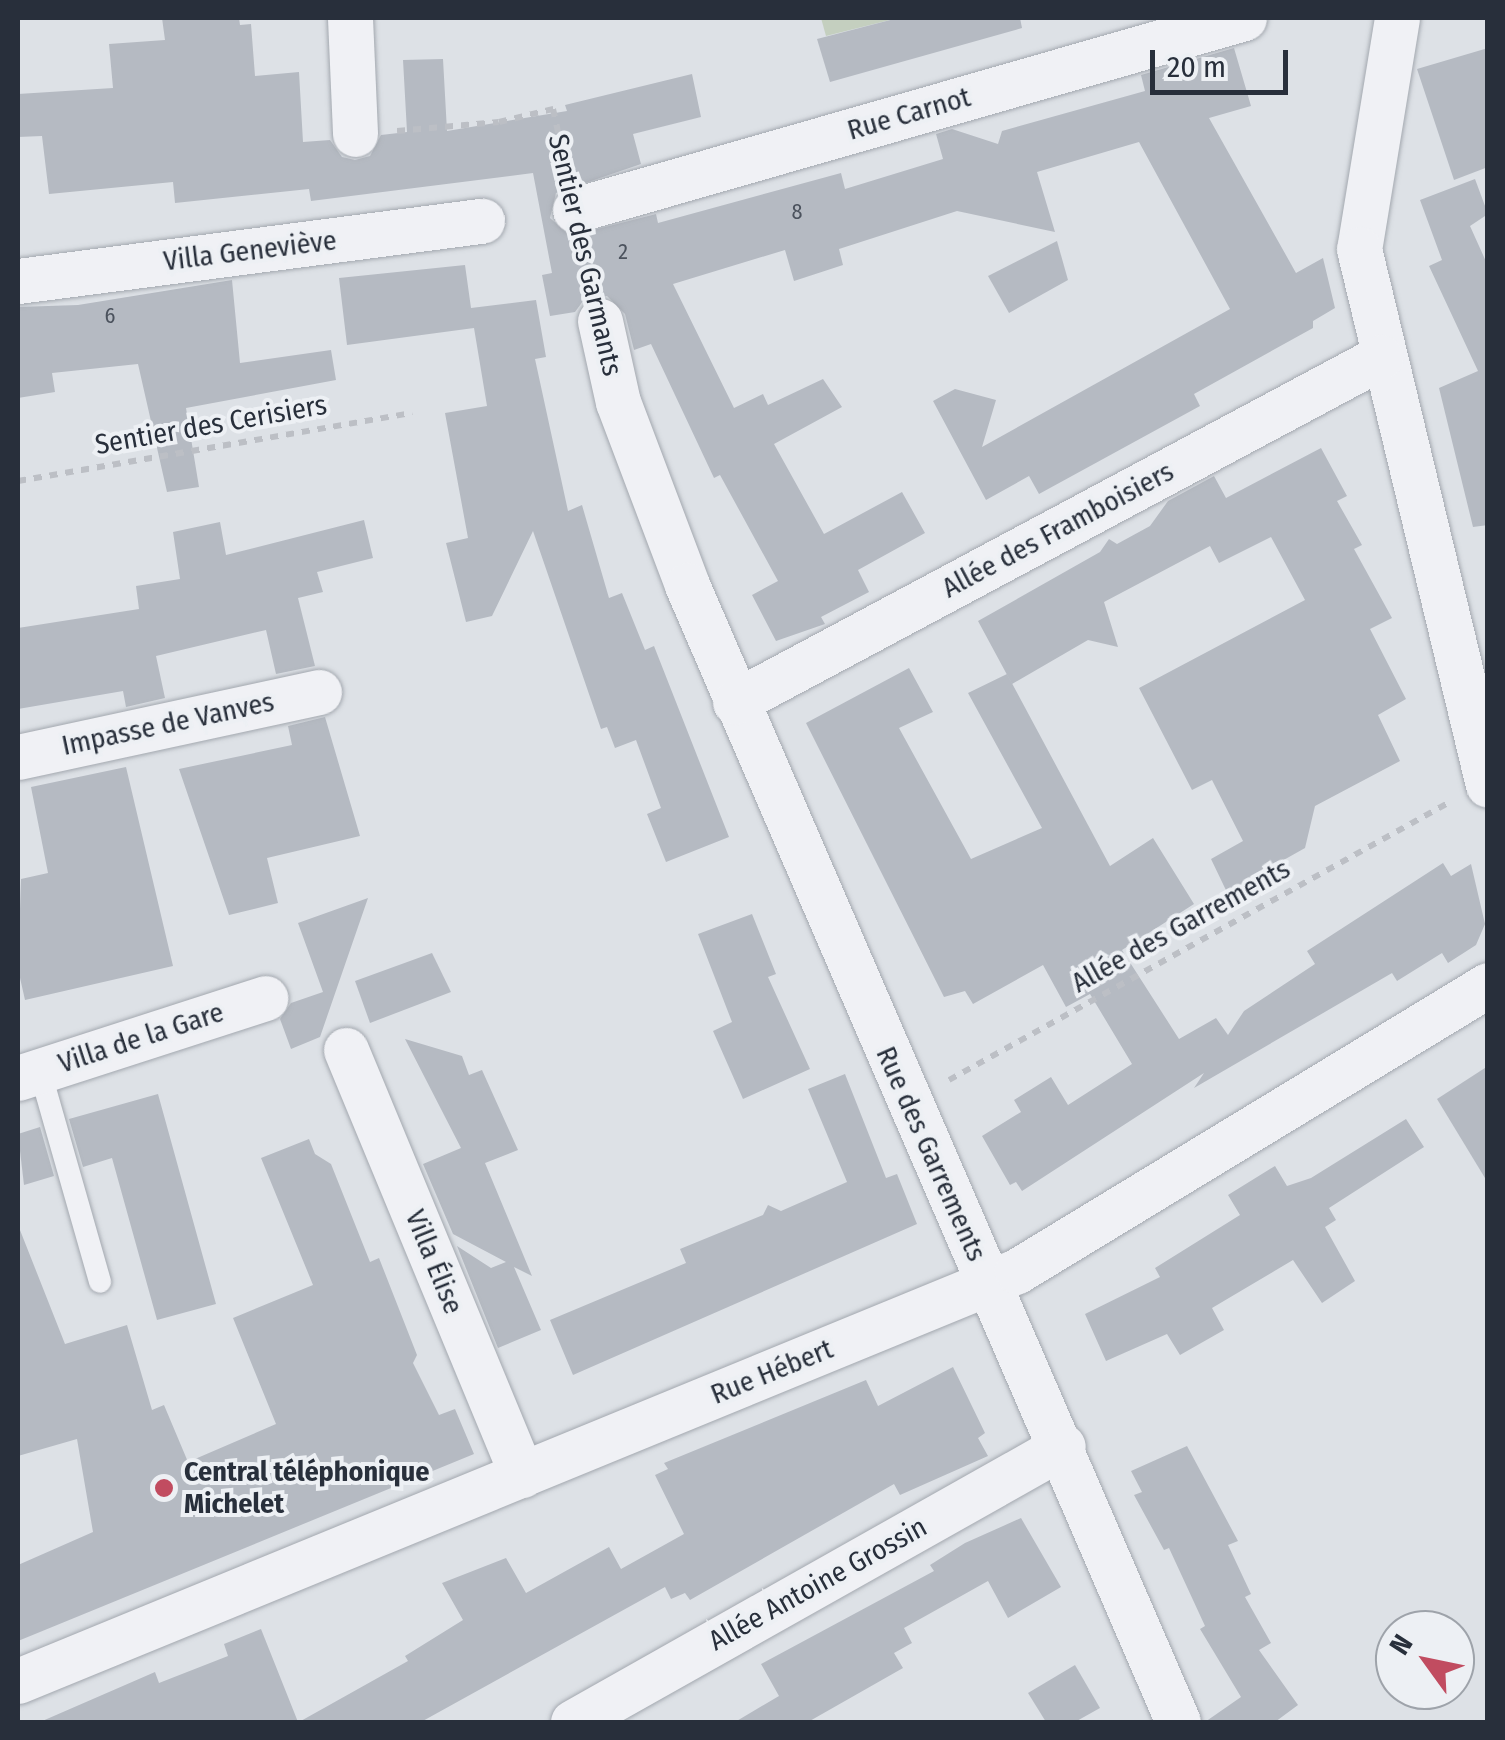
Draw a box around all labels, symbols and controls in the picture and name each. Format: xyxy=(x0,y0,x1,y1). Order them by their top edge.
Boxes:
scale bar xyxy=(1155,30,1292,92)
text: 20 m xyxy=(1167,49,1226,85)
street label: Rue Carnot xyxy=(844,80,974,148)
street label: Sentier des Garmants xyxy=(541,131,629,379)
house number: 8 xyxy=(792,199,802,225)
street label: Villa Geneviève xyxy=(162,224,338,278)
house number: 2 xyxy=(618,239,628,265)
house number: 6 xyxy=(105,303,115,329)
street label: Sentier des Cerisiers xyxy=(92,388,330,462)
street label: Allée des Framboisiers xyxy=(937,455,1179,605)
street label: Impasse de Vanves xyxy=(59,685,277,763)
street label: Allée des Garrements xyxy=(1066,852,1296,1000)
street label: Villa de la Gare xyxy=(54,995,228,1081)
street label: Rue des Garrements xyxy=(869,1042,993,1266)
street label: Villa Élise xyxy=(398,1205,470,1319)
street label: Rue Hébert xyxy=(706,1332,838,1412)
place label: Central téléphonique Michelet xyxy=(184,1455,429,1521)
marker: Central téléphonique Michelet xyxy=(153,1477,175,1499)
street label: Allée Antoine Grossin xyxy=(703,1510,933,1658)
north arrow xyxy=(1375,1610,1475,1710)
text: N xyxy=(1383,1628,1420,1661)

